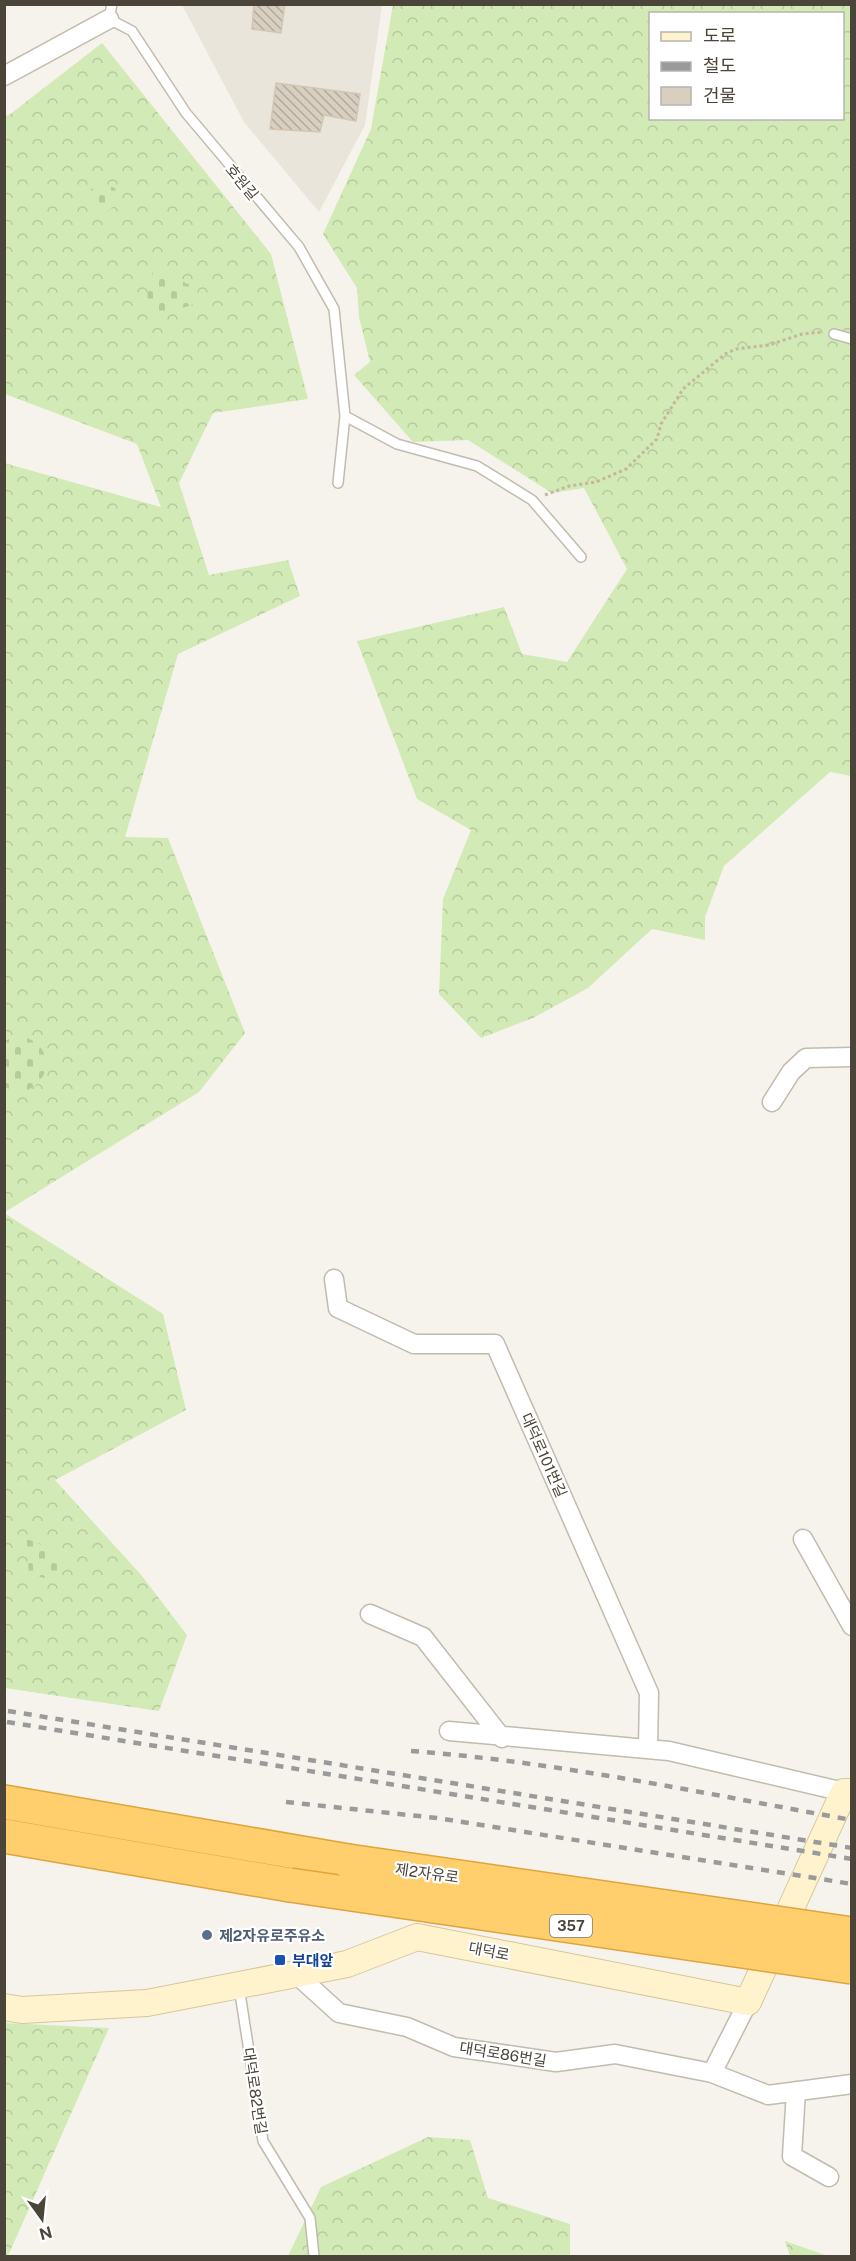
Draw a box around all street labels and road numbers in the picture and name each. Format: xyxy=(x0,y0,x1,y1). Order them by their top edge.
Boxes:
street label: 호원길 xyxy=(222,161,262,203)
street label: 대덕로101번길 xyxy=(518,1410,570,1500)
street label: 제2자유로 xyxy=(394,1860,460,1886)
road number: 357 xyxy=(550,1915,592,1937)
street label: 대덕로 xyxy=(467,1939,511,1963)
street label: 대덕로86번길 xyxy=(458,2039,548,2069)
street label: 대덕로82번길 xyxy=(240,2046,270,2136)

